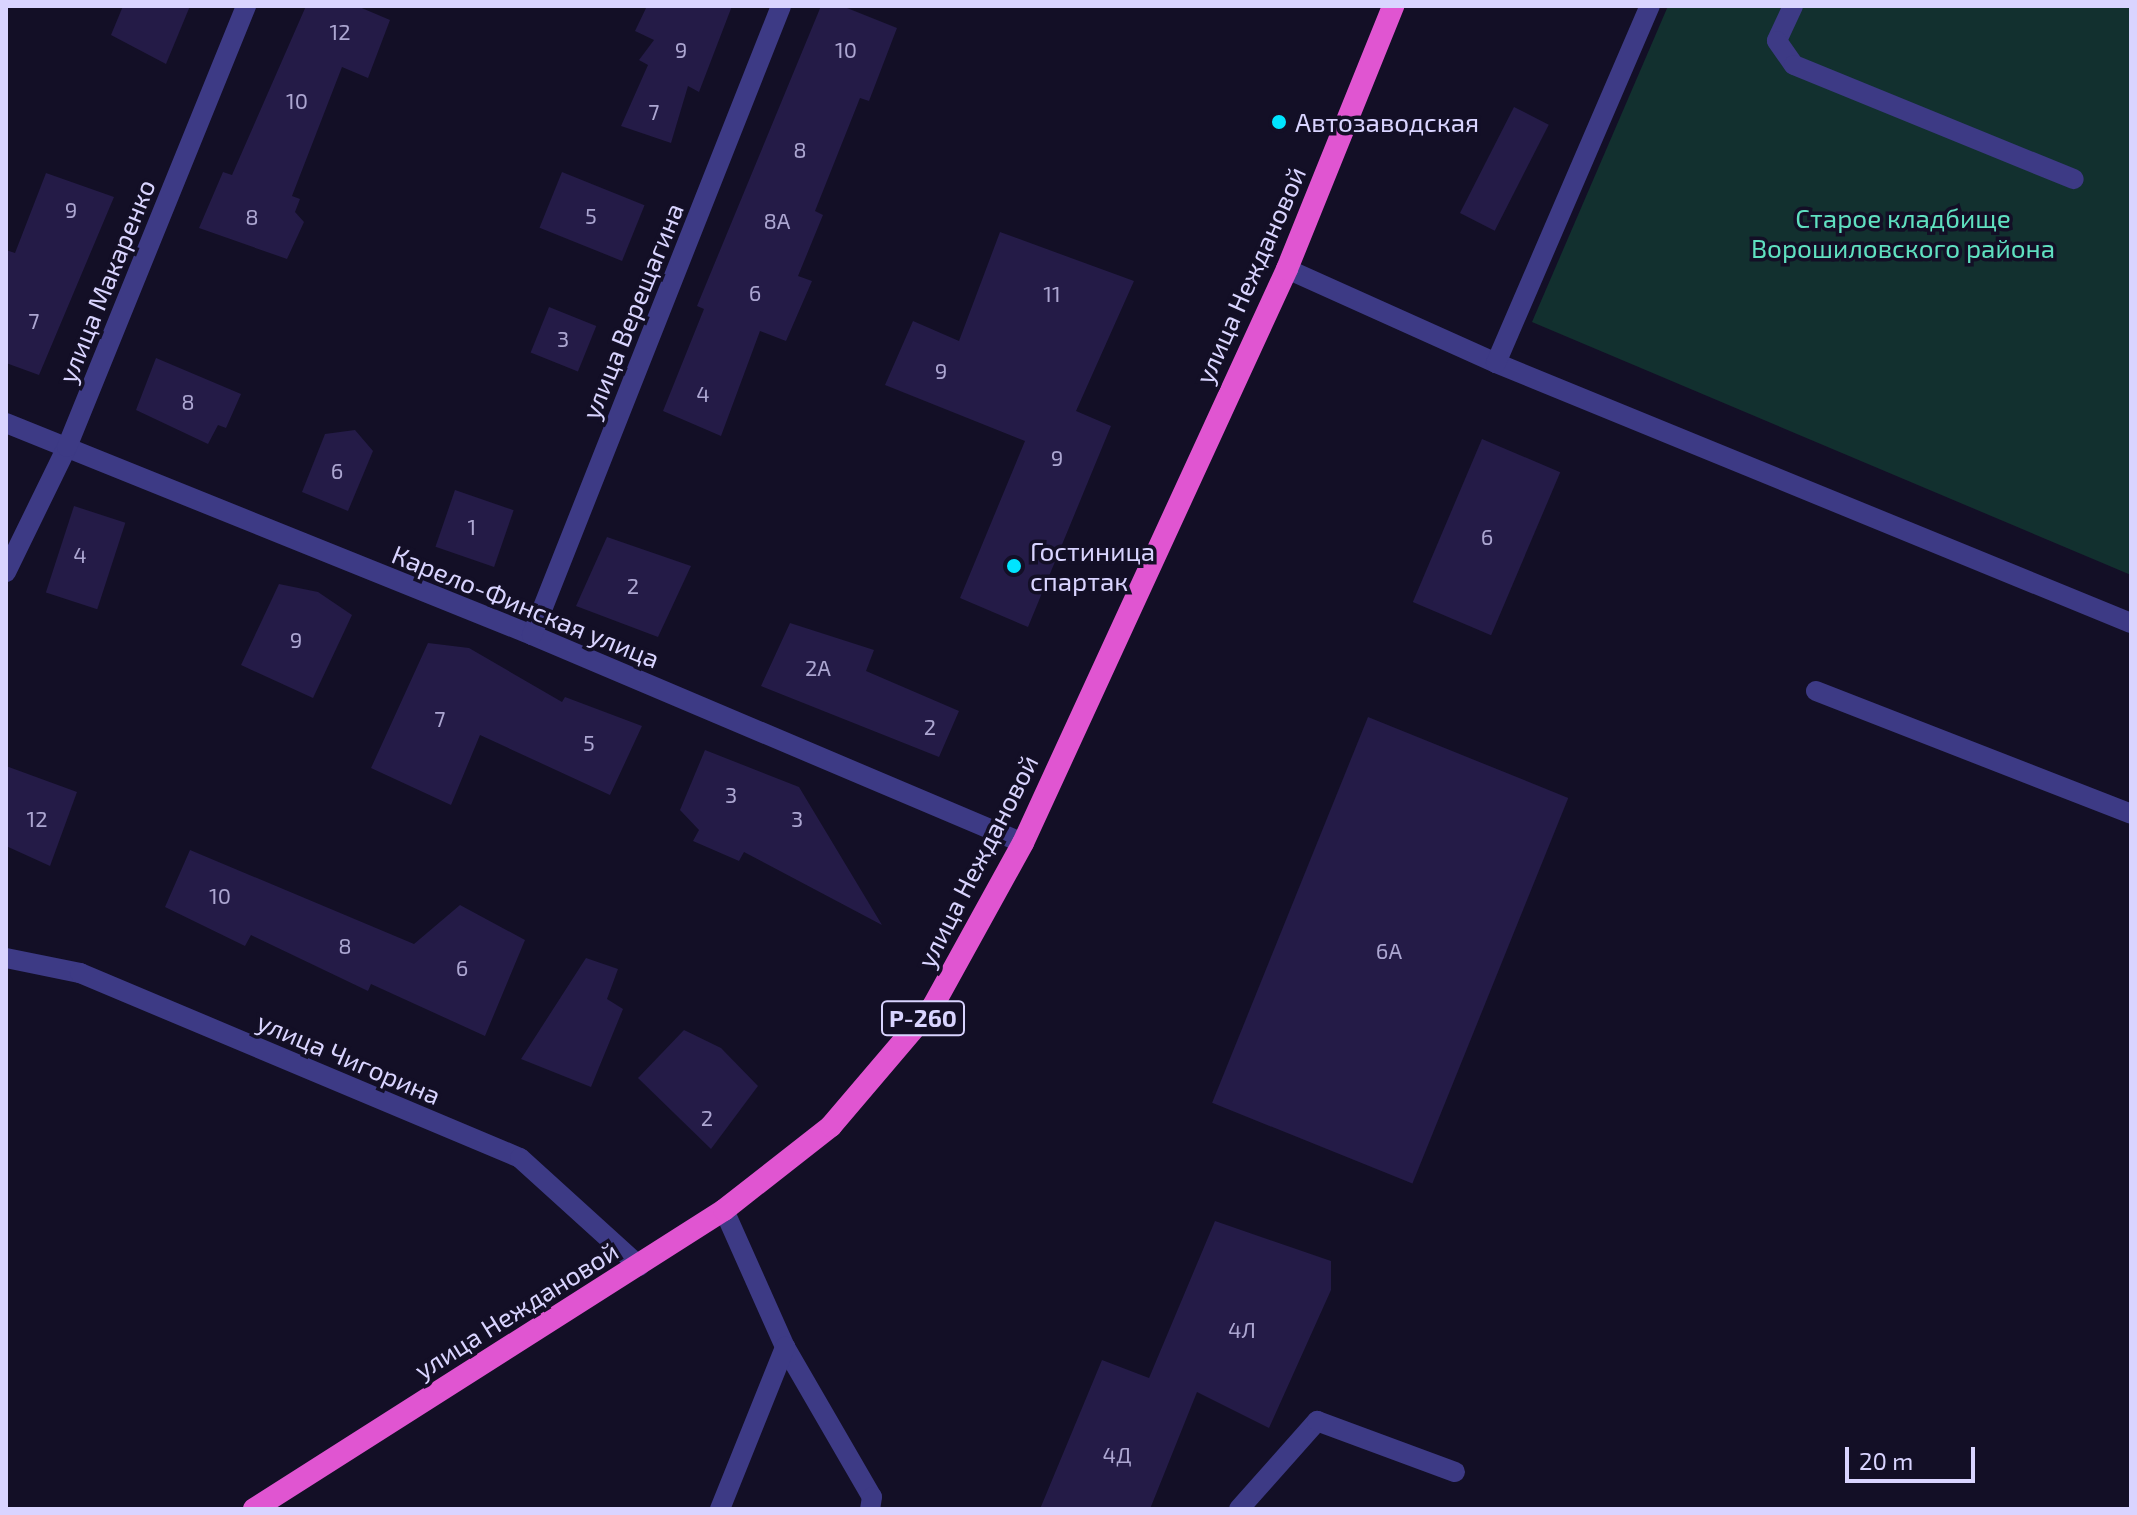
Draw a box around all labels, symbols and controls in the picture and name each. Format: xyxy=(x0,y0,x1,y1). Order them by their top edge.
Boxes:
house number: 12 xyxy=(329,19,351,45)
house number: 9 xyxy=(675,37,687,63)
house number: 10 xyxy=(835,37,857,63)
house number: 10 xyxy=(286,88,308,114)
house number: 7 xyxy=(648,99,660,125)
place label: Автозаводская xyxy=(1295,106,1479,138)
marker: Автозаводская xyxy=(1270,113,1288,131)
house number: 8 xyxy=(793,137,807,163)
street label: улица Неждановой xyxy=(1188,162,1312,388)
street label: улица Макаренко xyxy=(51,175,161,387)
house number: 9 xyxy=(65,197,77,223)
street label: улица Верещагина xyxy=(574,198,690,424)
park label: Старое кладбище Ворошиловского района xyxy=(1751,202,2055,264)
house number: 5 xyxy=(585,203,597,229)
house number: 8 xyxy=(245,204,259,230)
house number: 8А xyxy=(763,208,791,234)
house number: 6 xyxy=(749,280,761,306)
house number: 11 xyxy=(1043,281,1061,307)
house number: 7 xyxy=(28,308,40,334)
house number: 3 xyxy=(557,326,569,352)
house number: 9 xyxy=(935,358,947,384)
house number: 4 xyxy=(696,381,710,407)
house number: 8 xyxy=(181,389,195,415)
house number: 9 xyxy=(1051,445,1063,471)
house number: 6 xyxy=(331,458,343,484)
house number: 1 xyxy=(468,514,476,540)
house number: 6 xyxy=(1481,524,1493,550)
place label: Гостиница спартак xyxy=(1030,535,1155,596)
street label: Карело-Финская улица xyxy=(388,538,664,674)
house number: 4 xyxy=(73,542,87,568)
marker: Гостиница спартак xyxy=(1005,557,1023,575)
house number: 2 xyxy=(627,573,639,599)
house number: 9 xyxy=(290,627,302,653)
house number: 2А xyxy=(805,655,831,681)
house number: 7 xyxy=(434,706,446,732)
house number: 2 xyxy=(924,714,936,740)
house number: 5 xyxy=(583,730,595,756)
street label: улица Неждановой xyxy=(910,750,1044,972)
house number: 3 xyxy=(725,782,737,808)
house number: 12 xyxy=(26,806,48,832)
house number: 3 xyxy=(791,806,803,832)
house number: 10 xyxy=(209,883,231,909)
house number: 8 xyxy=(338,933,352,959)
house number: 6А xyxy=(1376,938,1402,964)
house number: 6 xyxy=(456,955,468,981)
road number: Р-260 xyxy=(879,998,967,1038)
street label: улица Чигорина xyxy=(252,1005,446,1111)
house number: 2 xyxy=(701,1105,713,1131)
street label: улица Неждановой xyxy=(408,1235,624,1385)
house number: 4Л xyxy=(1228,1317,1256,1343)
scale bar xyxy=(1849,1431,1979,1481)
house number: 4Д xyxy=(1103,1442,1131,1468)
text: 20 m xyxy=(1859,1446,1913,1475)

